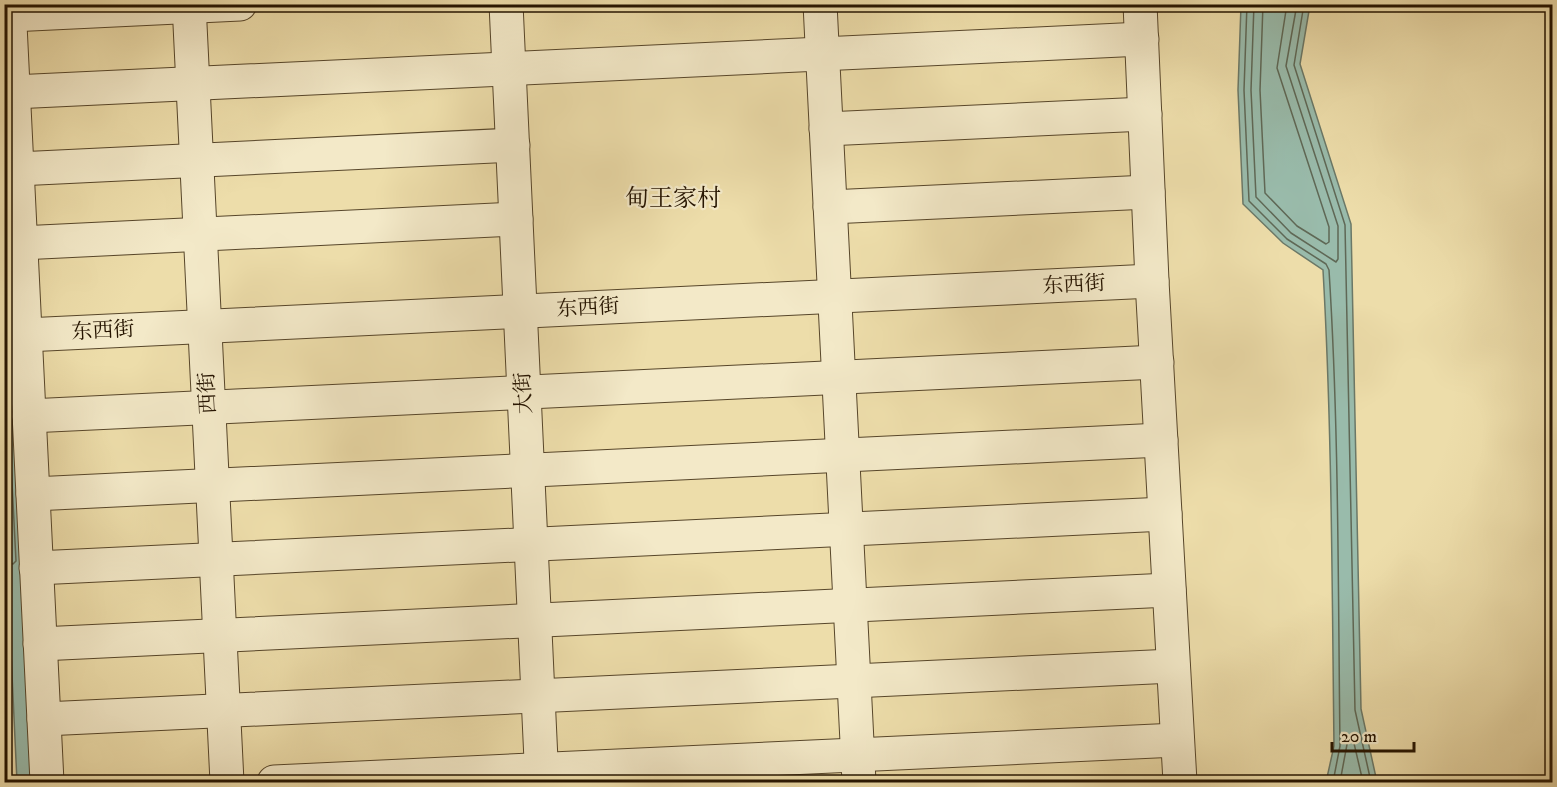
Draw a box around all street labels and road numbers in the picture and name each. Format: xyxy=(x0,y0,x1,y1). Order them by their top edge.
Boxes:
street label: 东西街 xyxy=(1042,270,1106,300)
street label: 东西街 xyxy=(556,293,620,323)
street label: 东西街 xyxy=(71,316,135,346)
street label: 西街 xyxy=(194,371,222,415)
street label: 大街 xyxy=(510,371,538,415)

